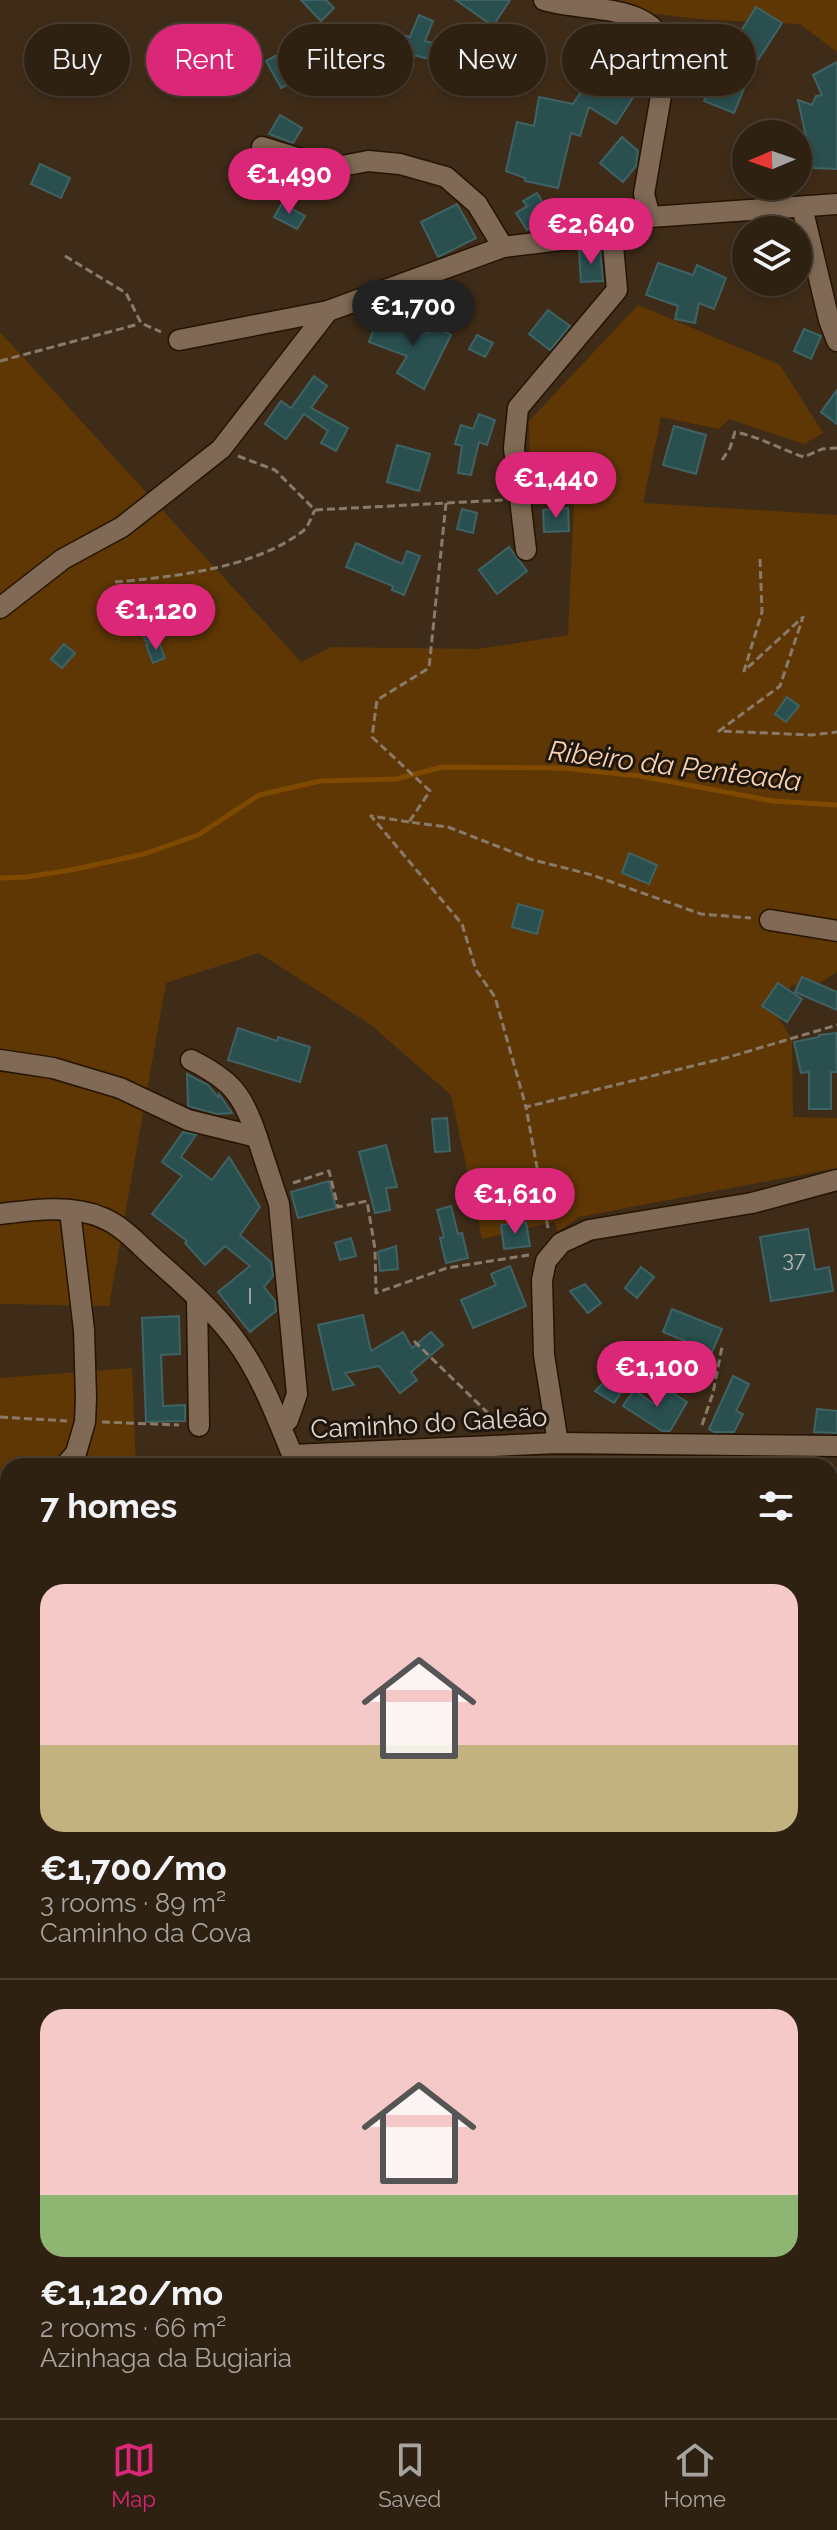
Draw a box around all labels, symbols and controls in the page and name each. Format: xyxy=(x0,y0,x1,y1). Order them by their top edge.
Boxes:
chip: Buy xyxy=(24,24,130,96)
chip: Rent xyxy=(146,24,262,96)
chip: Filters xyxy=(278,24,413,96)
chip: New xyxy=(429,24,546,96)
chip: Apartment xyxy=(562,24,756,96)
north arrow xyxy=(732,120,812,200)
map controls xyxy=(732,120,812,296)
pin: €1,490 xyxy=(224,148,354,216)
text: €1,490 xyxy=(246,159,332,189)
pin: €2,640 xyxy=(526,198,656,266)
text: €2,640 xyxy=(547,209,635,239)
button: layers xyxy=(732,216,812,296)
pin: €1,700 xyxy=(348,280,478,348)
text: €1,700 xyxy=(370,291,456,321)
pin: €1,440 xyxy=(491,452,621,520)
text: €1,440 xyxy=(513,463,599,493)
pin: €1,120 xyxy=(91,584,221,652)
text: €1,120 xyxy=(114,595,198,625)
water label: Ribeiro da Penteada xyxy=(547,734,803,798)
pin: €1,610 xyxy=(450,1168,580,1236)
text: €1,610 xyxy=(473,1179,557,1209)
house number: 37 xyxy=(782,1246,806,1272)
house number: I xyxy=(247,1283,253,1309)
pin: €1,100 xyxy=(592,1341,722,1409)
text: €1,100 xyxy=(615,1352,699,1382)
street label: Caminho do Galeão xyxy=(310,1402,548,1444)
icon: filters xyxy=(754,1484,798,1528)
text: 7 homes xyxy=(40,1486,177,1526)
icon: home xyxy=(347,1636,491,1780)
text: €1,700/mo xyxy=(40,1848,227,1888)
text: 3 rooms · 89 m² xyxy=(40,1888,226,1918)
text: Caminho da Cova xyxy=(40,1918,251,1948)
icon: home xyxy=(347,2061,491,2205)
text: €1,120/mo xyxy=(40,2273,223,2313)
text: 2 rooms · 66 m² xyxy=(40,2313,226,2343)
text: Azinhaga da Bugiaria xyxy=(40,2343,292,2373)
tab: Map xyxy=(111,2438,156,2512)
tab: Saved xyxy=(378,2438,441,2512)
tab: Home xyxy=(664,2438,726,2512)

